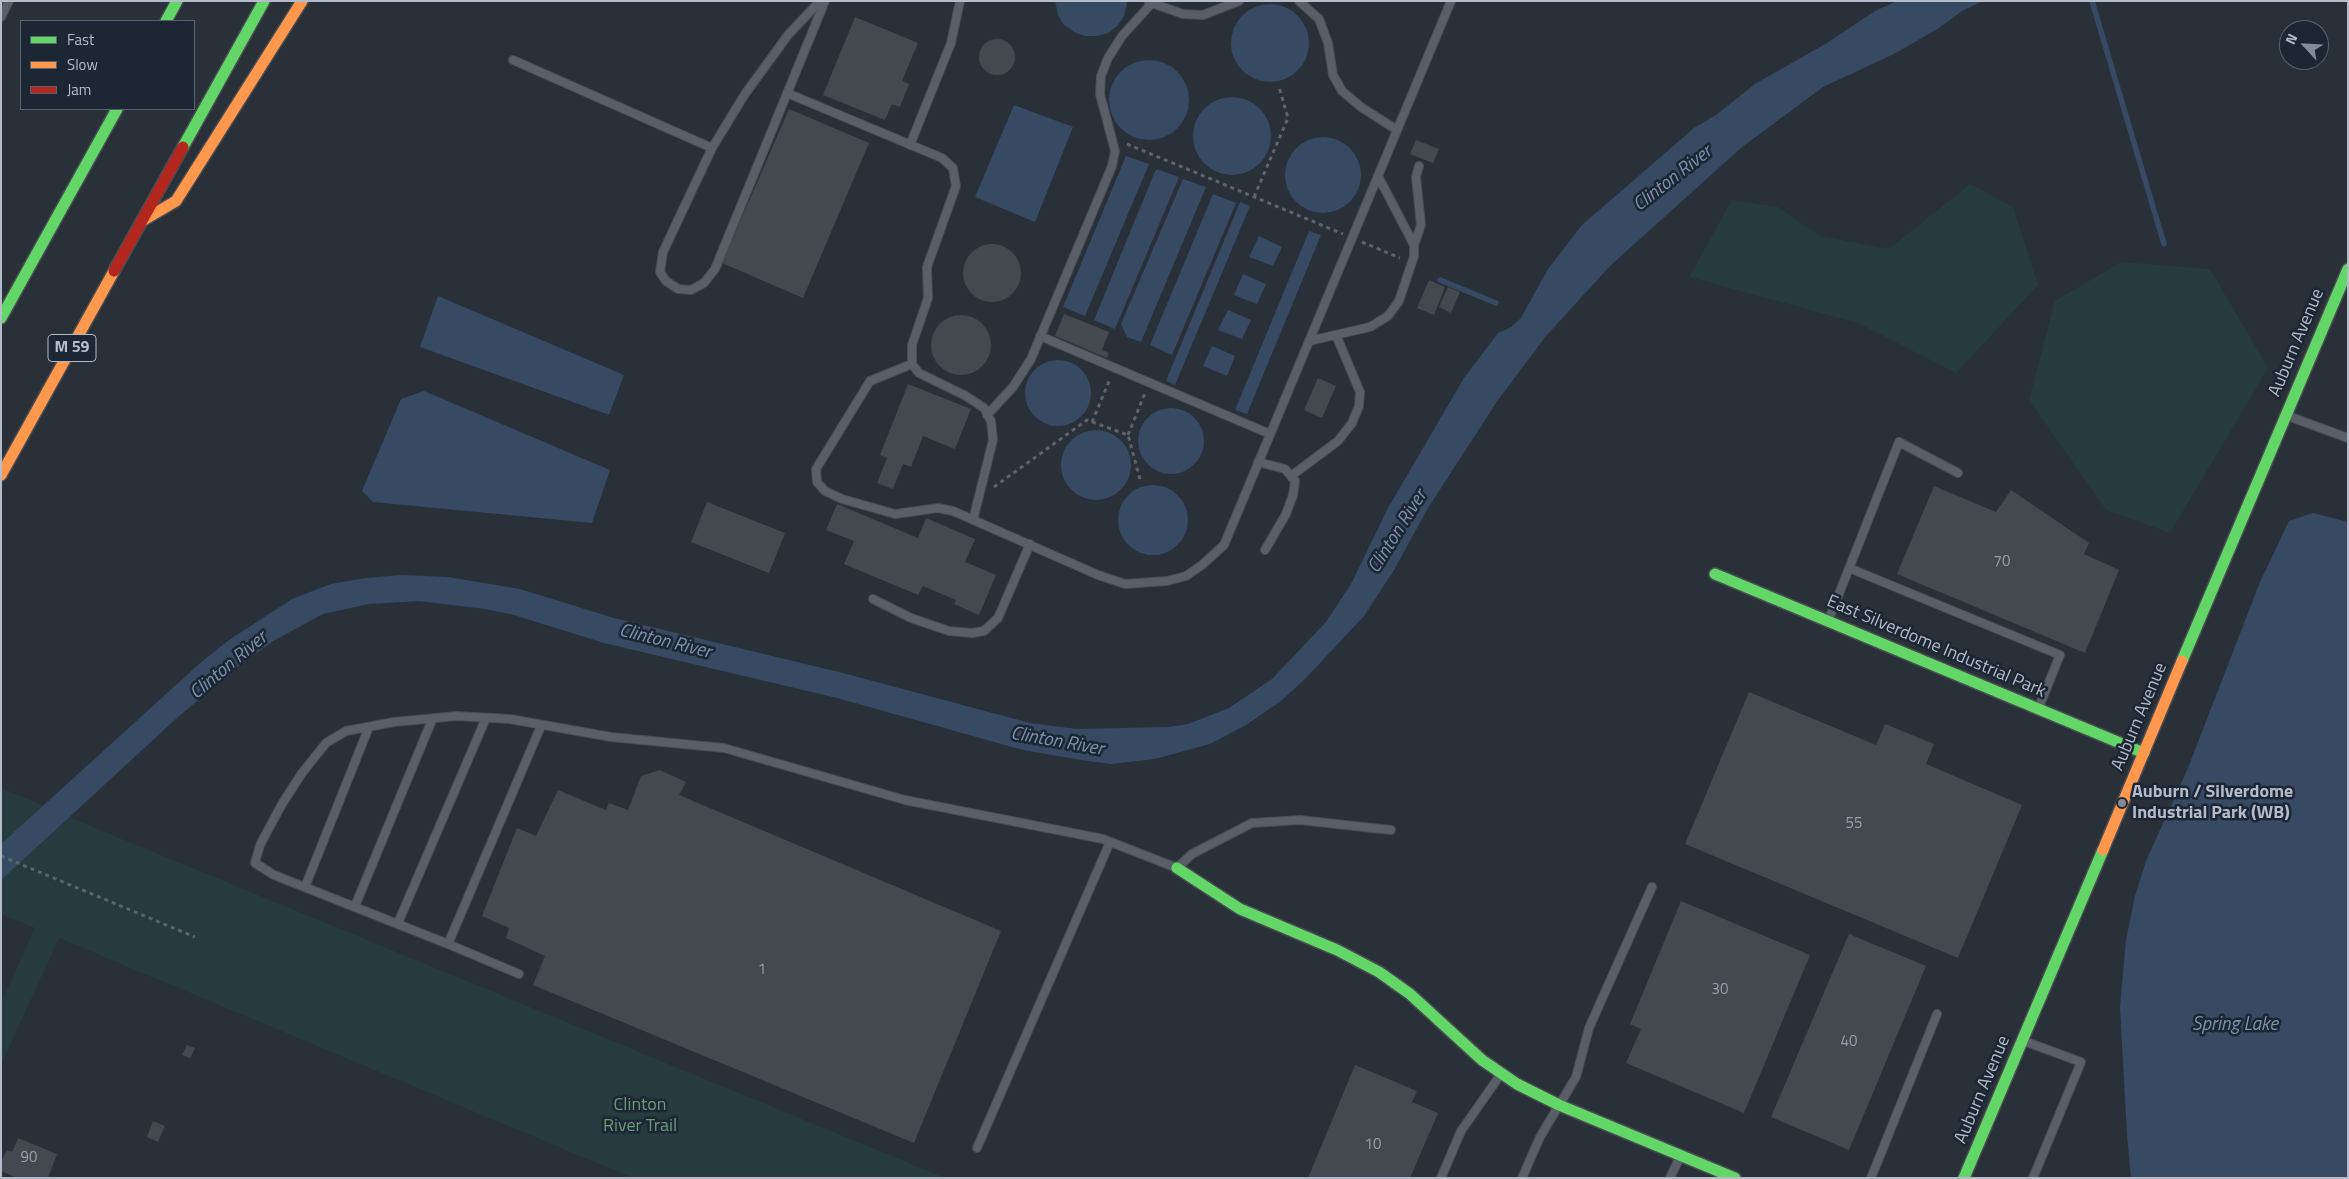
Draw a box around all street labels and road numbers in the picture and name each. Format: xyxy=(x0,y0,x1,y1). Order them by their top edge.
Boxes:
street label: Auburn Avenue xyxy=(2264,286,2330,400)
road number: M 59 xyxy=(48,334,96,362)
street label: East Silverdome Industrial Park xyxy=(1823,591,2049,703)
street label: Auburn Avenue xyxy=(2107,660,2173,774)
street label: Auburn Avenue xyxy=(1950,1033,2016,1147)

